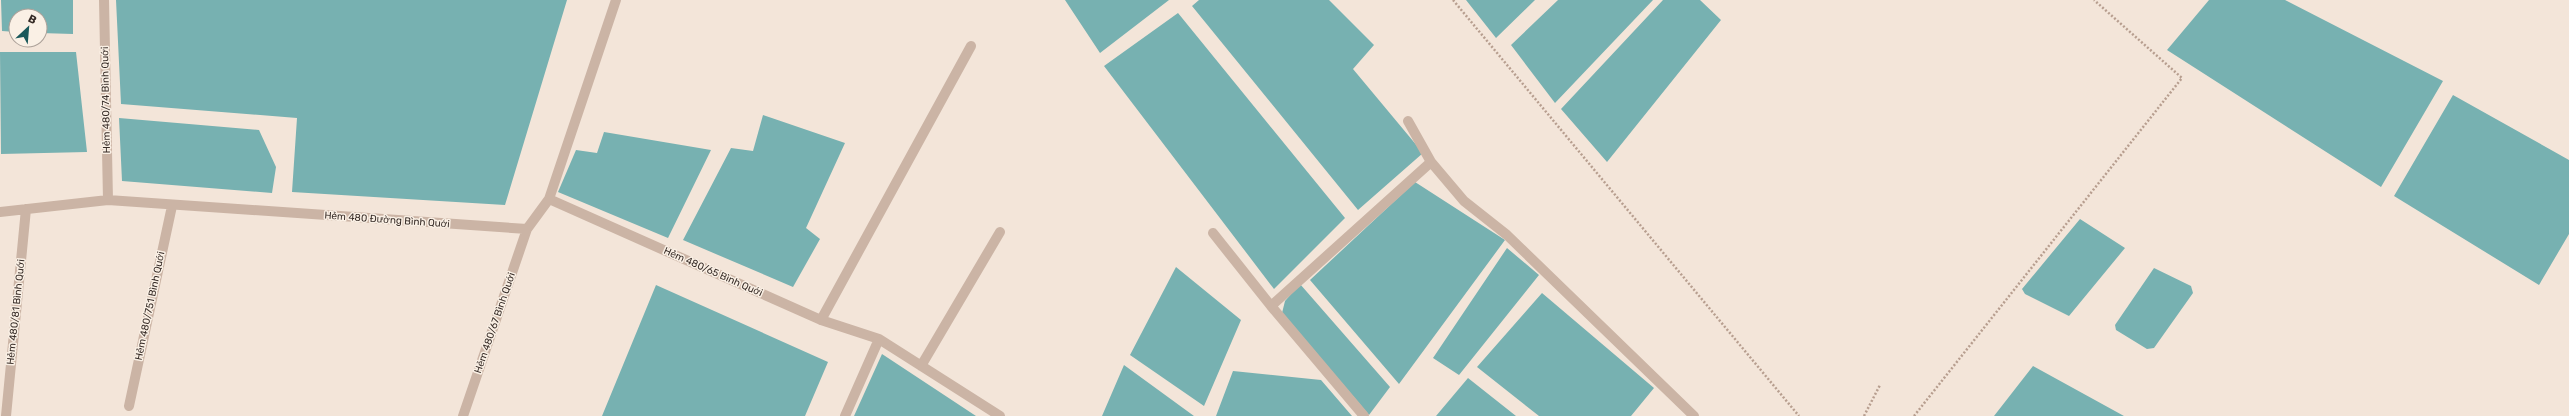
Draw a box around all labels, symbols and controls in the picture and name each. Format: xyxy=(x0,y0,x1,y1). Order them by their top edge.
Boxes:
north arrow xyxy=(8,8,48,48)
text: B xyxy=(26,12,39,27)
street label: Hẻm 480/74 Bình Quới xyxy=(99,47,113,153)
street label: Hẻm 480 Đường Bình Quới xyxy=(324,210,450,230)
street label: Hẻm 480/65 Bình Quới xyxy=(662,245,764,299)
street label: Hẻm 480/751 Bình Quới xyxy=(133,251,167,361)
street label: Hẻm 480/81 Bình Quới xyxy=(4,259,28,365)
street label: Hẻm 480/67 Bình Quới xyxy=(472,271,518,375)

